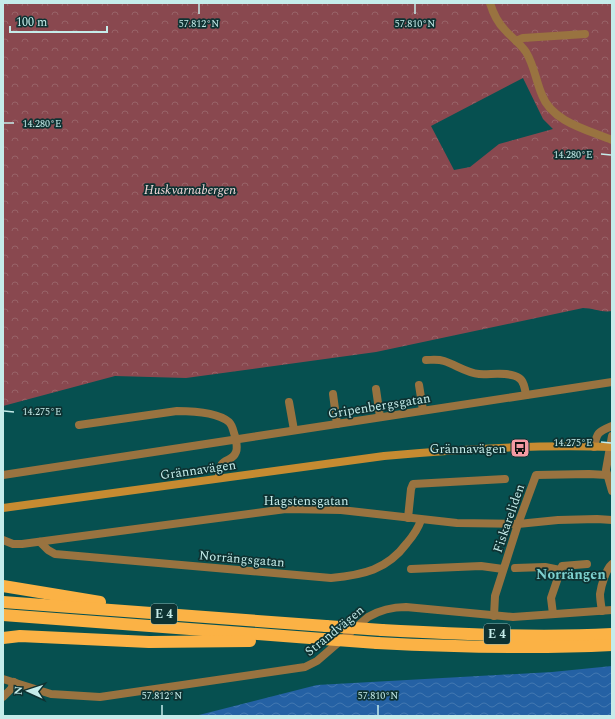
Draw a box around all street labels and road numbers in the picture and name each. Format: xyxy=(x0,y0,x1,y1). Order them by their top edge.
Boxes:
street label: Gripenbergsgatan xyxy=(326,388,432,424)
street label: Grännavägen xyxy=(159,455,238,485)
street label: Fiskareliden xyxy=(488,481,530,555)
street label: Hagstensgatan xyxy=(263,491,349,511)
street label: Norrängsgatan xyxy=(198,545,286,573)
street label: Strandvägen xyxy=(301,600,369,661)
road number: E 4 xyxy=(151,604,177,624)
road number: E 4 xyxy=(484,624,510,644)

